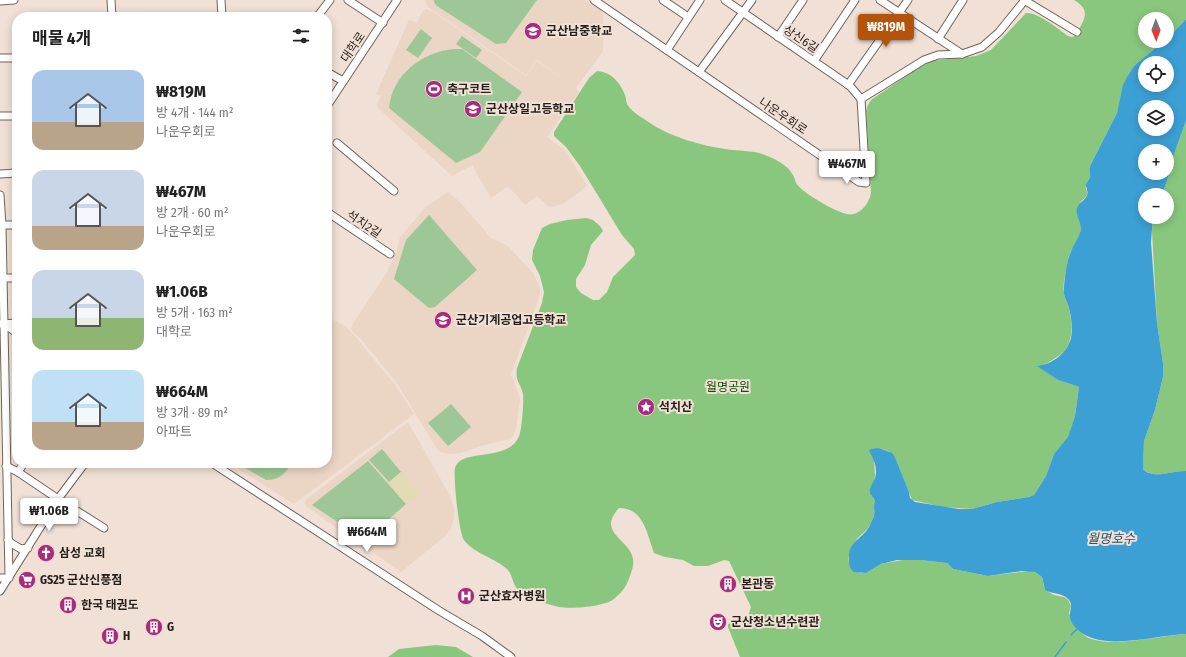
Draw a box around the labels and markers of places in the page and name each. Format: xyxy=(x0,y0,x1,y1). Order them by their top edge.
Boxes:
pin: ₩819M xyxy=(858,14,914,48)
school or university icon: 군산남중학교 xyxy=(523,21,543,41)
place label: 군산남중학교 xyxy=(546,24,612,38)
sports icon: 축구코트 xyxy=(424,79,444,99)
place label: 축구코트 xyxy=(447,82,491,96)
school or university icon: 군산상일고등학교 xyxy=(463,99,483,119)
place label: 군산상일고등학교 xyxy=(486,102,574,116)
pin: ₩467M xyxy=(819,151,875,185)
school or university icon: 군산기계공업고등학교 xyxy=(433,310,453,330)
place label: 군산기계공업고등학교 xyxy=(456,313,566,327)
place icon: 석치산 xyxy=(636,397,656,417)
place label: 석치산 xyxy=(659,400,692,414)
pin: ₩1.06B xyxy=(16,498,82,532)
pin: ₩664M xyxy=(339,519,395,553)
church icon: 삼성 교회 xyxy=(36,543,56,563)
place label: 삼성 교회 xyxy=(59,546,106,560)
supermarket icon: GS25 군산신풍점 xyxy=(17,570,37,590)
place label: GS25 군산신풍점 xyxy=(40,573,122,587)
building icon: 본관동 xyxy=(718,574,738,594)
place label: 본관동 xyxy=(741,577,774,591)
hospital icon: 군산효자병원 xyxy=(456,586,476,606)
place label: 군산효자병원 xyxy=(479,589,545,603)
building icon: 한국 태권도 xyxy=(58,595,78,615)
place label: 한국 태권도 xyxy=(81,598,139,612)
theatre icon: 군산청소년수련관 xyxy=(708,612,728,632)
place label: 군산청소년수련관 xyxy=(731,615,819,629)
building icon: G xyxy=(144,617,164,637)
place label: G xyxy=(167,620,174,634)
building icon: H xyxy=(100,626,120,646)
place label: H xyxy=(123,629,130,643)

